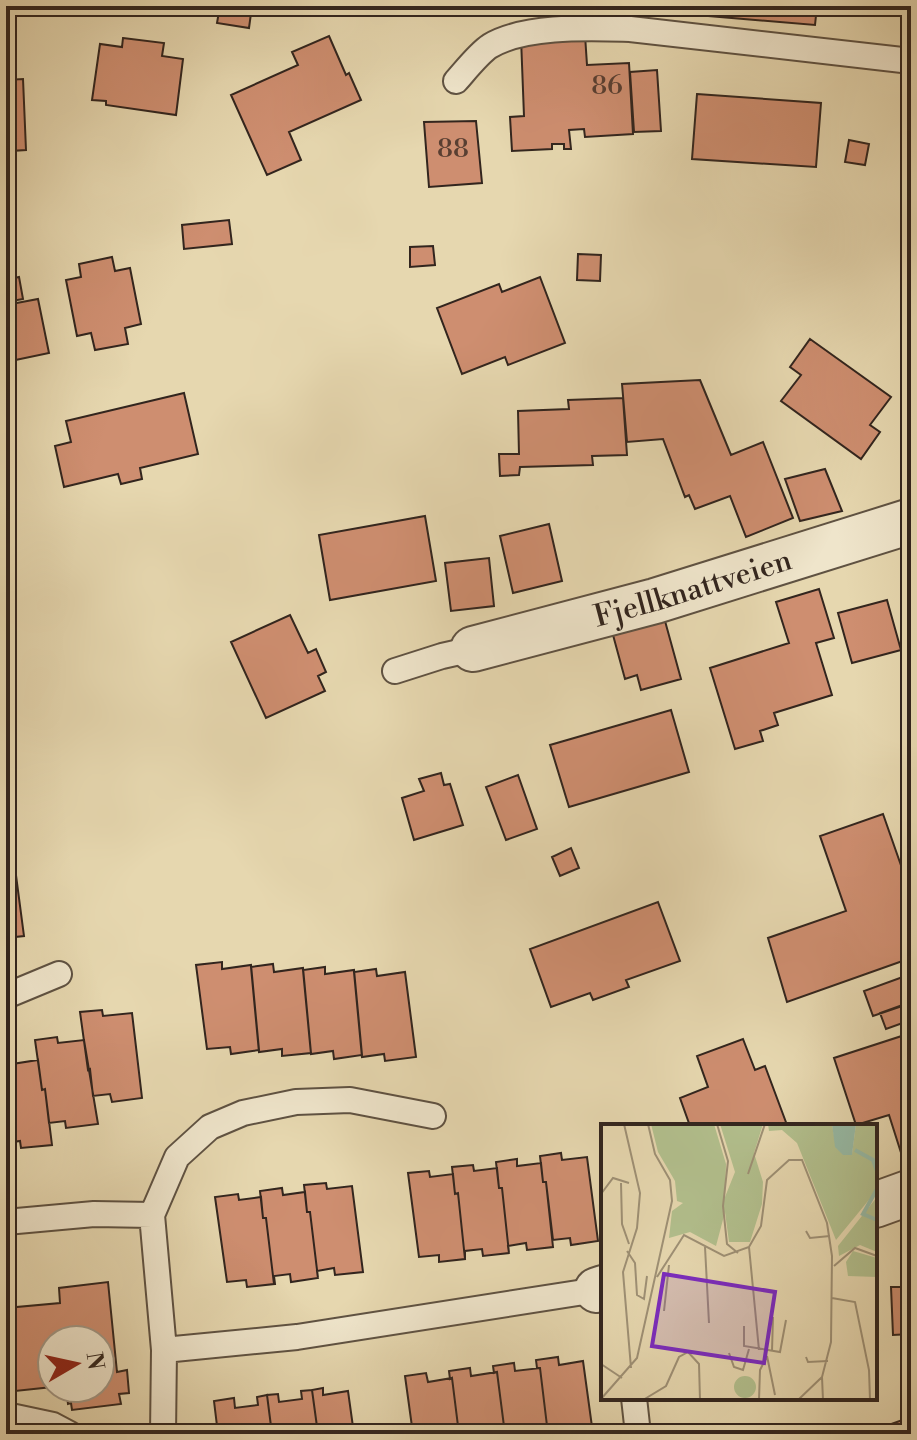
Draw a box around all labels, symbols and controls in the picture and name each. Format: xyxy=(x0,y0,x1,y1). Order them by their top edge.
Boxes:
house number: 86 xyxy=(591,70,623,102)
house number: 88 xyxy=(437,133,469,165)
street label: Fjellknattveien xyxy=(590,541,797,636)
inset map xyxy=(601,1124,877,1400)
north arrow xyxy=(36,1324,116,1404)
text: N xyxy=(80,1350,109,1372)

